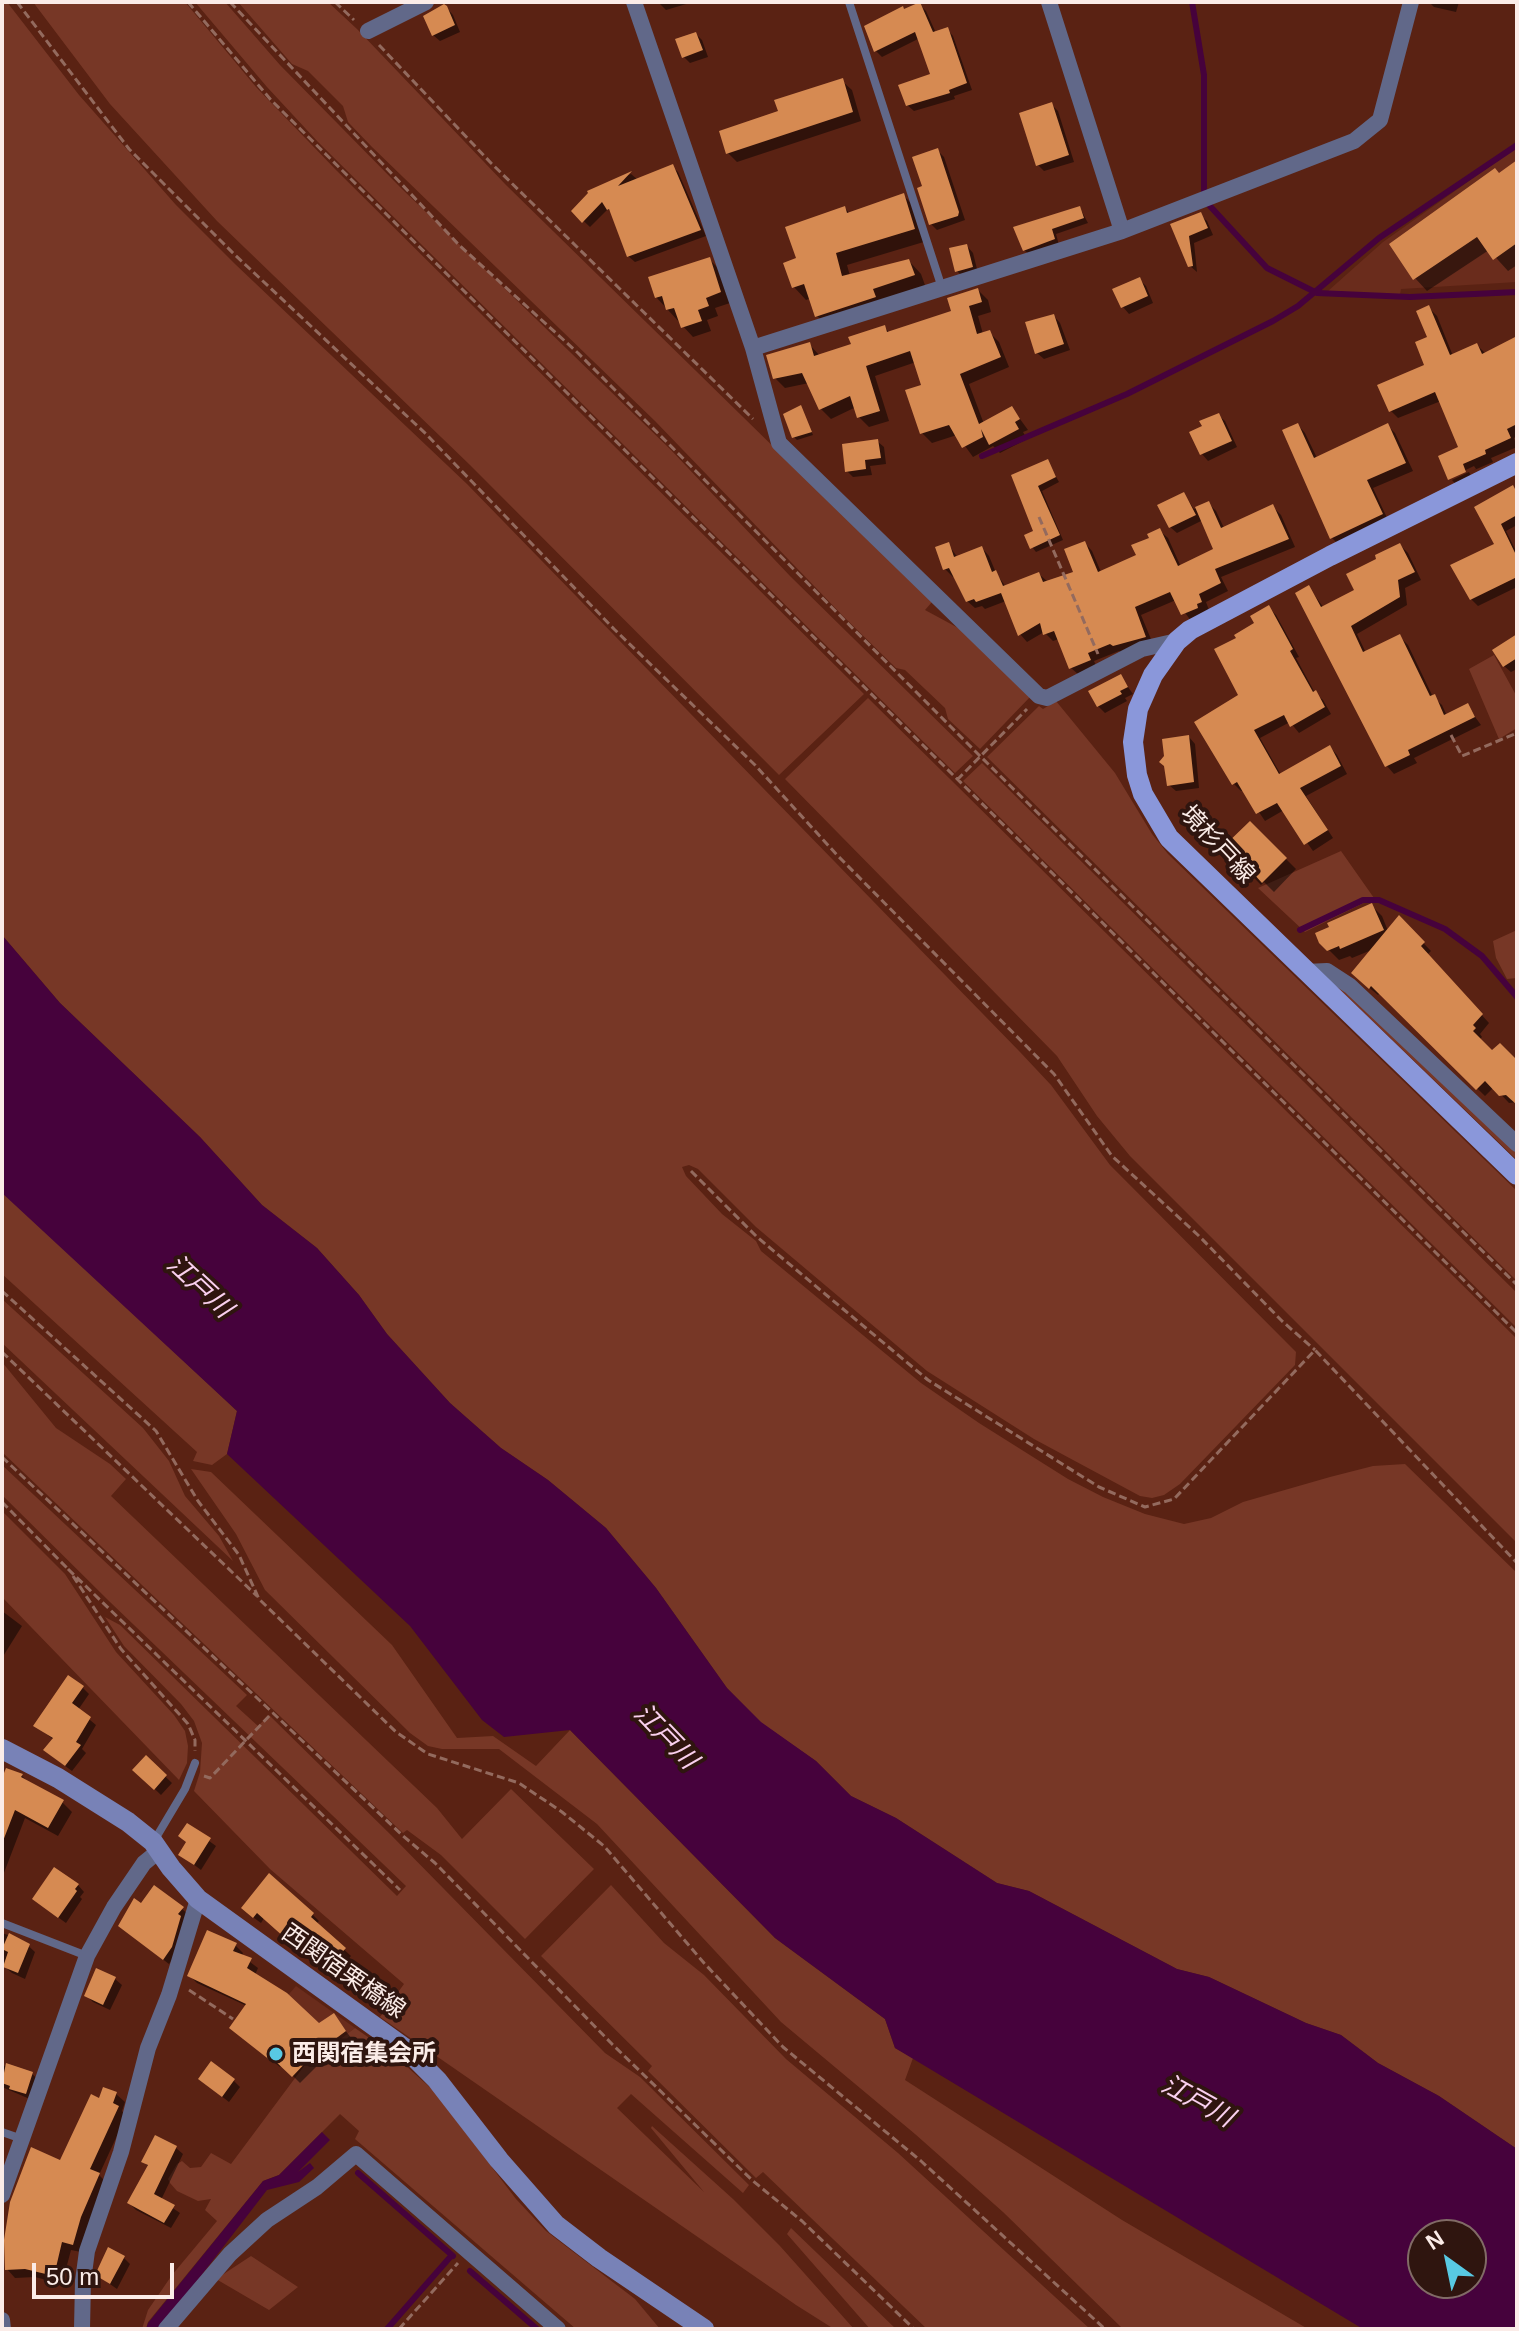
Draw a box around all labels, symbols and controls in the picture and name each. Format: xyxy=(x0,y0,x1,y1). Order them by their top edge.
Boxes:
street label: 境杉戸線 xyxy=(1174,800,1260,890)
water label: 江戸川 xyxy=(160,1249,238,1325)
water label: 江戸川 xyxy=(627,1698,703,1776)
street label: 西関宿栗橋線 xyxy=(276,1919,410,2025)
place label: 西関宿集会所 xyxy=(292,2040,436,2068)
marker: 西関宿集会所 xyxy=(267,2045,285,2063)
water label: 江戸川 xyxy=(1155,2069,1239,2135)
north arrow xyxy=(1407,2219,1487,2299)
text: N xyxy=(1421,2225,1448,2255)
scale bar xyxy=(36,2247,178,2297)
text: 50 m xyxy=(46,2263,99,2290)

